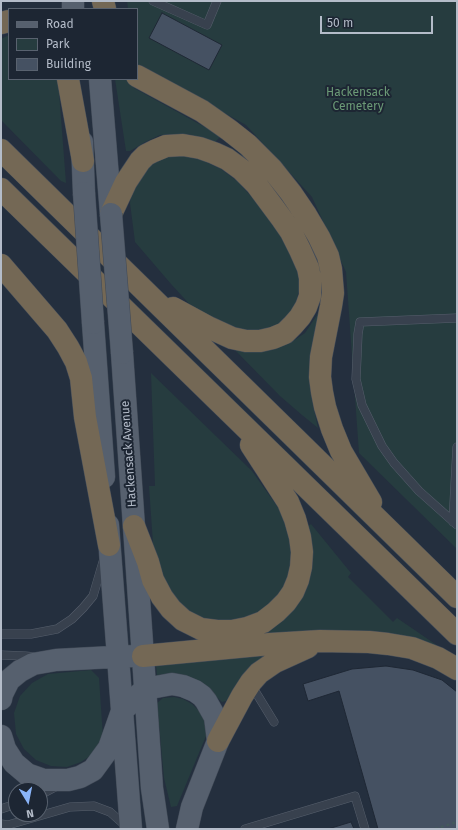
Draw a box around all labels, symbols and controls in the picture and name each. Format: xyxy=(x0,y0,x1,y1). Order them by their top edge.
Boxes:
legend xyxy=(8,8,138,80)
scale bar xyxy=(322,8,435,34)
text: 50 m xyxy=(327,16,353,30)
text: Road xyxy=(46,17,74,31)
text: Park xyxy=(46,37,70,51)
text: Building xyxy=(46,57,91,71)
park label: Hackensack Cemetery xyxy=(326,86,390,114)
street label: Hackensack Avenue xyxy=(118,400,140,508)
north arrow xyxy=(8,782,48,822)
text: N xyxy=(25,806,35,820)

